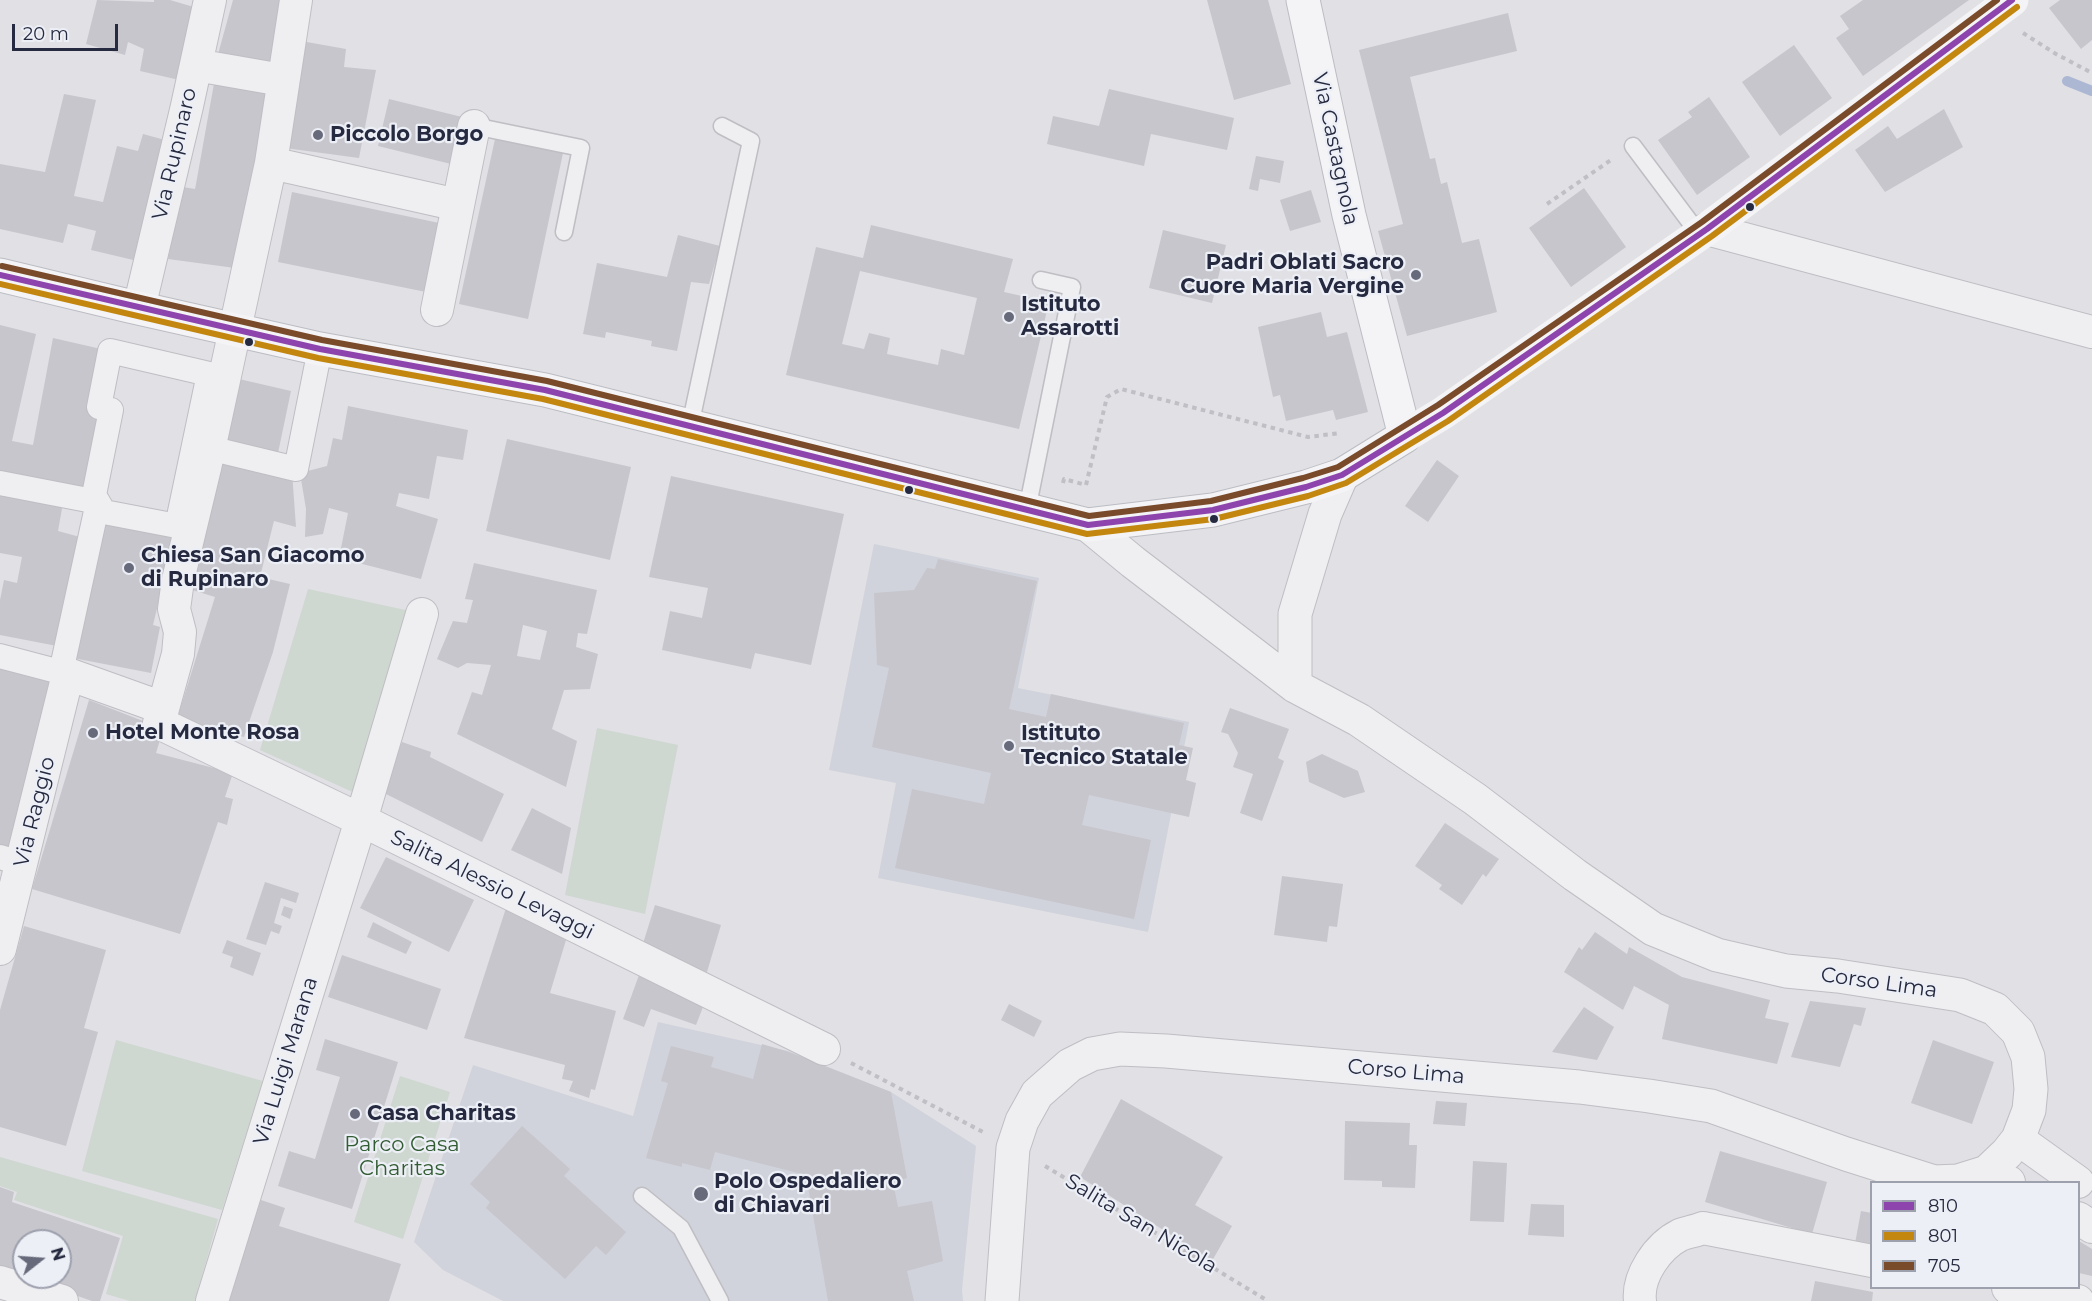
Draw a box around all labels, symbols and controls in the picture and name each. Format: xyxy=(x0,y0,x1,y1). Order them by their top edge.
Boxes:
scale bar xyxy=(15,12,122,50)
text: 20 m xyxy=(23,23,69,45)
street label: Via Castagnola xyxy=(1307,70,1363,228)
street label: Via Rupinaro xyxy=(148,85,202,223)
place label: Piccolo Borgo xyxy=(330,122,483,148)
marker: Piccolo Borgo xyxy=(311,128,325,142)
unlabelled marker xyxy=(1744,201,1756,213)
place label: Padri Oblati Sacro Cuore Maria Vergine xyxy=(1180,250,1404,300)
marker: Padri Oblati Sacro Cuore Maria Vergine xyxy=(1409,268,1423,282)
place label: Istituto Assarotti xyxy=(1021,292,1119,342)
marker: Istituto Assarotti xyxy=(1002,310,1016,324)
unlabelled marker xyxy=(243,336,255,348)
unlabelled marker xyxy=(903,484,915,496)
unlabelled marker xyxy=(1208,513,1220,525)
place label: Chiesa San Giacomo di Rupinaro xyxy=(141,543,365,593)
marker: Chiesa San Giacomo di Rupinaro xyxy=(122,561,136,575)
place label: Hotel Monte Rosa xyxy=(105,720,300,746)
place label: Istituto Tecnico Statale xyxy=(1021,721,1188,771)
marker: Hotel Monte Rosa xyxy=(86,726,100,740)
marker: Istituto Tecnico Statale xyxy=(1002,739,1016,753)
street label: Via Raggio xyxy=(9,754,61,870)
street label: Salita Alessio Levaggi xyxy=(386,825,598,945)
street label: Corso Lima xyxy=(1819,962,1939,1004)
street label: Via Luigi Marana xyxy=(248,974,324,1148)
street label: Corso Lima xyxy=(1346,1054,1466,1090)
place label: Casa Charitas xyxy=(367,1101,516,1127)
marker: Casa Charitas xyxy=(348,1107,362,1121)
park label: Parco Casa Charitas xyxy=(344,1132,460,1182)
place label: Polo Ospedaliero di Chiavari xyxy=(714,1169,902,1219)
street label: Salita San Nicola xyxy=(1060,1169,1222,1279)
legend xyxy=(1870,1181,2080,1289)
marker: Polo Ospedaliero di Chiavari xyxy=(692,1185,710,1203)
text: 810 xyxy=(1928,1195,1958,1217)
text: 801 xyxy=(1928,1225,1958,1247)
north arrow xyxy=(12,1229,72,1289)
text: N xyxy=(47,1245,69,1263)
text: 705 xyxy=(1928,1255,1960,1277)

